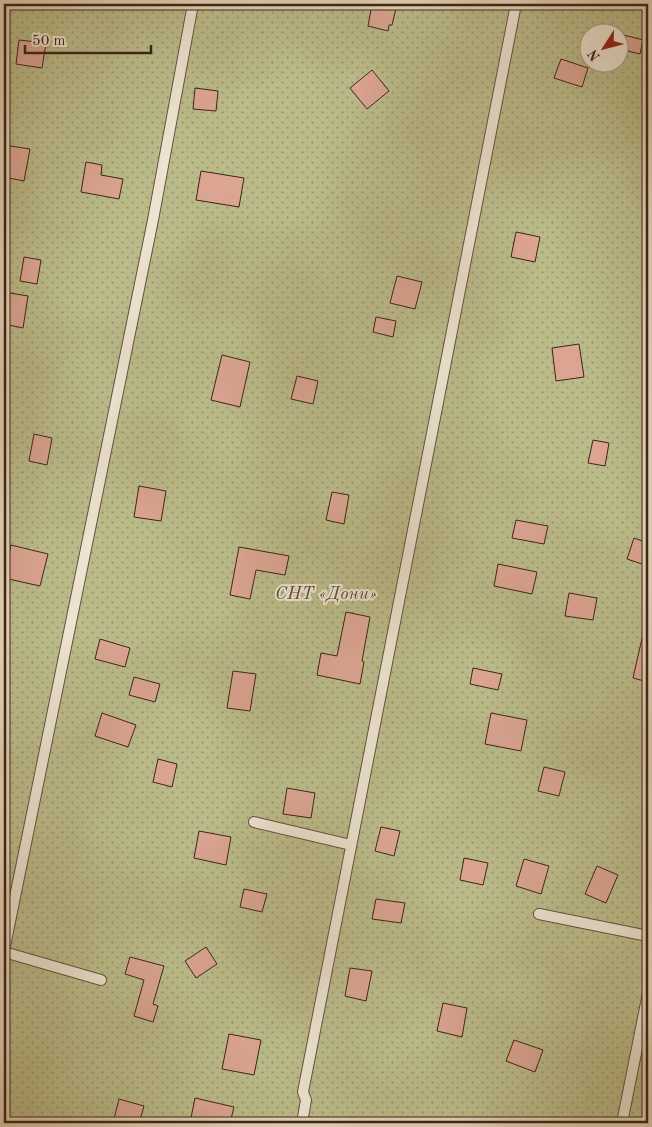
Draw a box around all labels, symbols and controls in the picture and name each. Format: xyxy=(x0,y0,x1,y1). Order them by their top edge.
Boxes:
scale bar xyxy=(25,22,151,54)
north arrow xyxy=(580,22,630,72)
text: 50 m xyxy=(32,34,66,49)
text: N xyxy=(585,46,603,63)
park label: СНТ «Дони» xyxy=(275,585,377,603)

